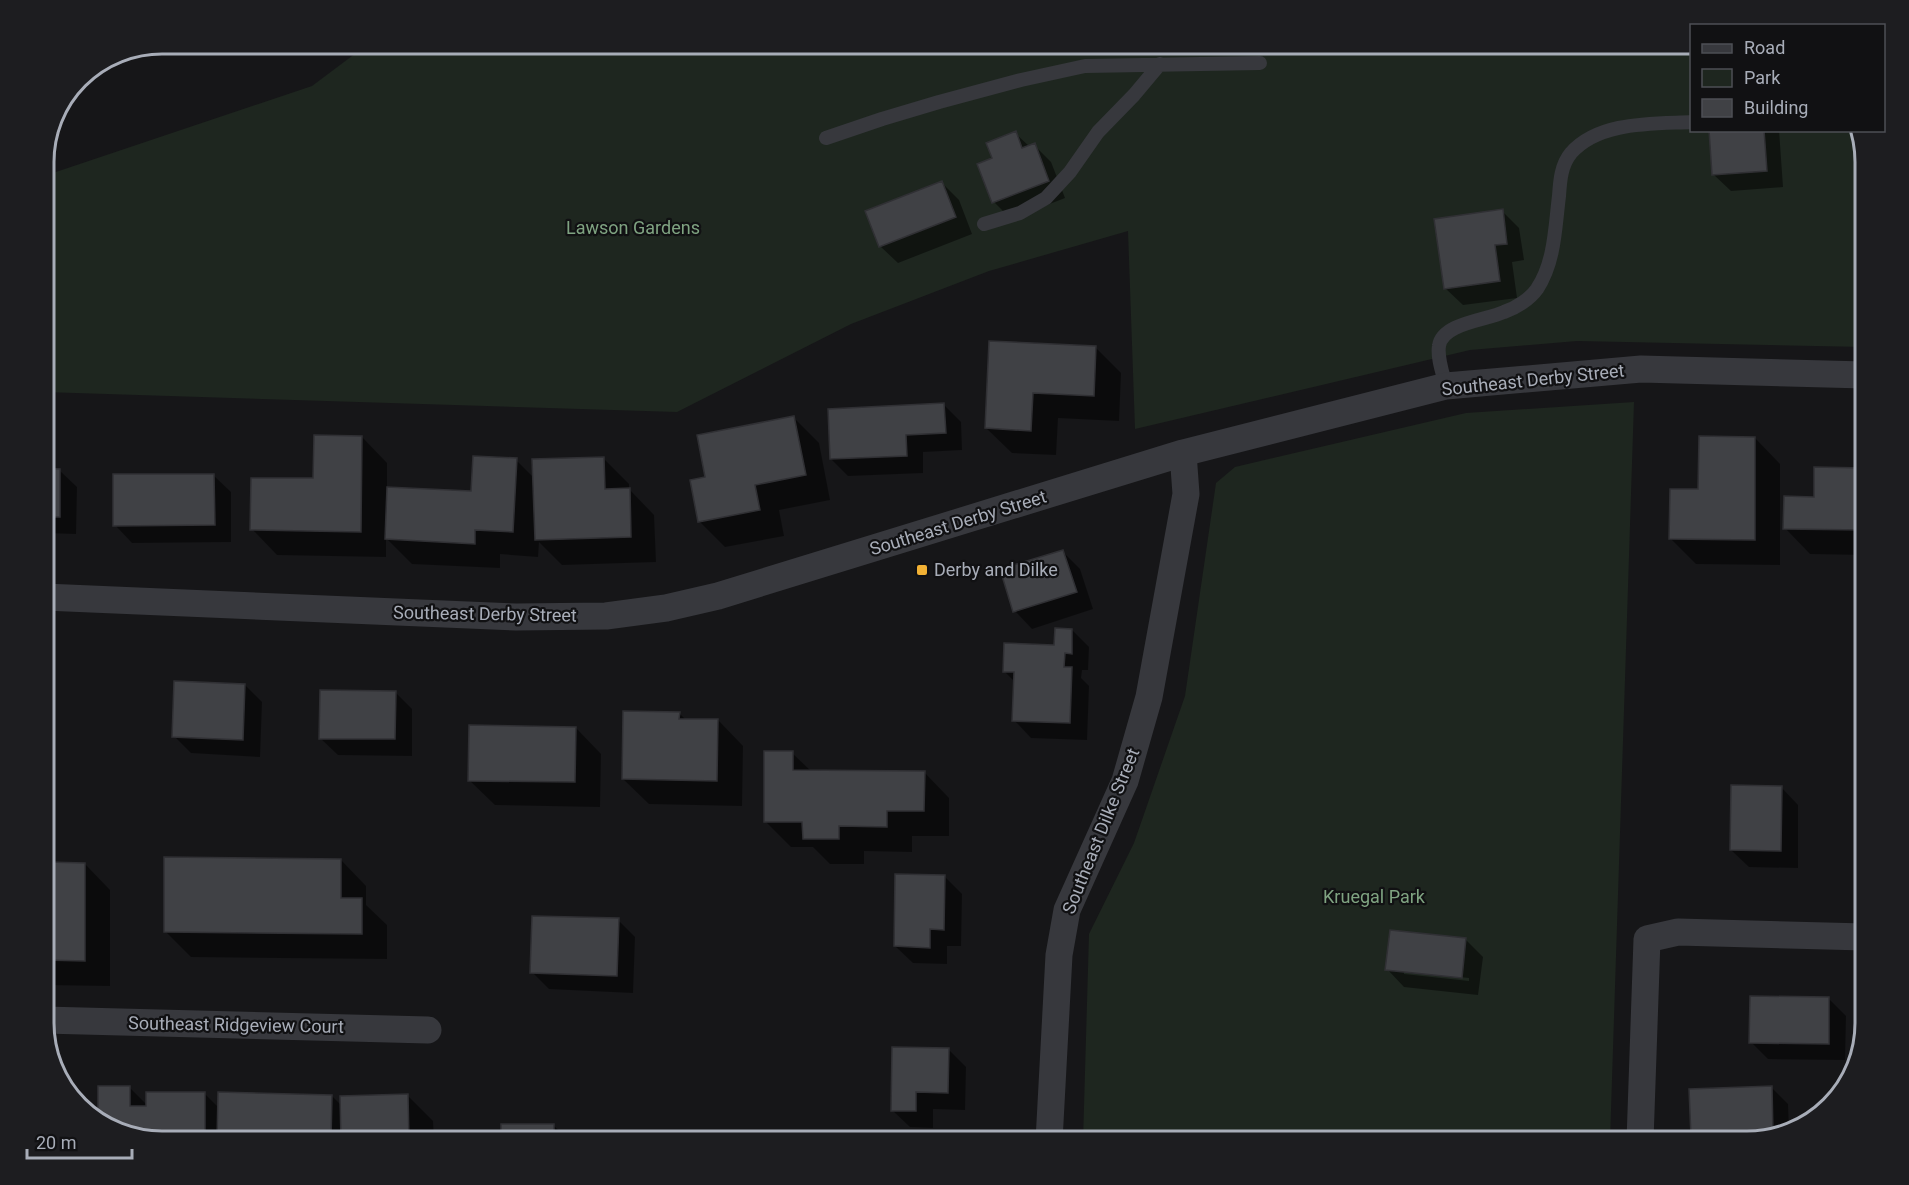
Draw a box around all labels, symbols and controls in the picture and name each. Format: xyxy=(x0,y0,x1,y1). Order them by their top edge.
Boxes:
legend xyxy=(1690,24,1885,132)
text: Road xyxy=(1744,37,1785,58)
text: Park xyxy=(1744,67,1781,88)
text: Building xyxy=(1744,97,1808,118)
park label: Lawson Gardens xyxy=(566,217,700,238)
street label: Southeast Derby Street xyxy=(1441,359,1625,400)
street label: Southeast Derby Street xyxy=(867,486,1049,559)
place label: Derby and Dilke xyxy=(934,559,1058,580)
marker: Derby and Dilke xyxy=(915,563,929,577)
street label: Southeast Derby Street xyxy=(393,601,577,626)
street label: Southeast Dilke Street xyxy=(1058,745,1143,917)
park label: Kruegal Park xyxy=(1323,886,1426,907)
street label: Southeast Ridgeview Court xyxy=(128,1012,344,1037)
scale bar xyxy=(27,1122,132,1160)
text: 20 m xyxy=(36,1132,76,1153)

